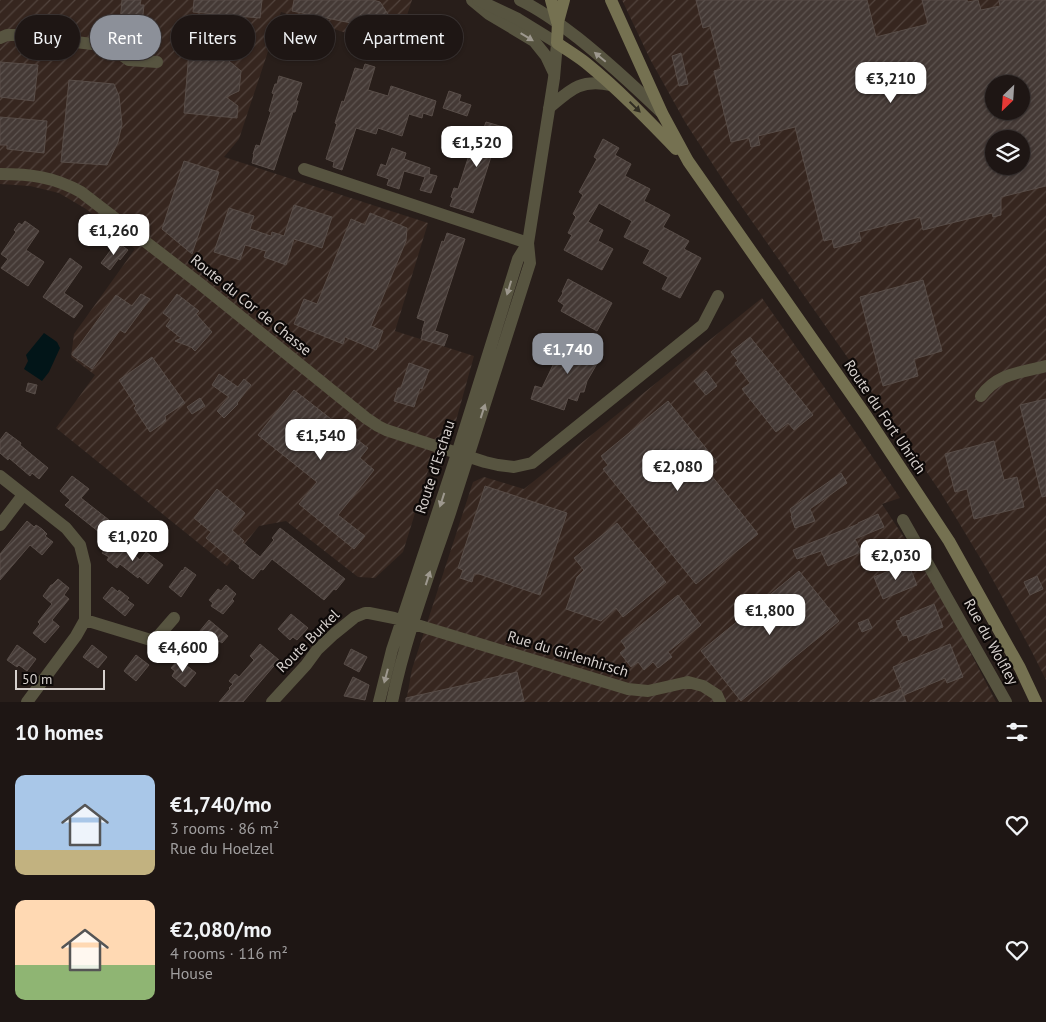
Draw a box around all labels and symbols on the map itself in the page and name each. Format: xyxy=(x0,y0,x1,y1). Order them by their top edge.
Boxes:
one-way arrow xyxy=(520,32,533,41)
one-way arrow xyxy=(594,51,607,62)
pin: €3,210 xyxy=(850,62,932,104)
north arrow xyxy=(985,75,1030,120)
one-way arrow xyxy=(629,101,641,113)
pin: €1,520 xyxy=(436,126,518,168)
pin: €1,260 xyxy=(73,214,155,256)
street label: Route du Cor de Chasse xyxy=(187,250,316,359)
one-way arrow xyxy=(505,281,513,296)
pin: €1,740 xyxy=(527,332,609,375)
street label: Route du Fort Uhrich xyxy=(840,356,931,477)
one-way arrow xyxy=(480,403,487,418)
pin: €1,540 xyxy=(280,418,362,461)
street label: Route d'Eschau xyxy=(410,418,459,516)
pin: €2,080 xyxy=(637,450,719,492)
one-way arrow xyxy=(438,493,446,508)
pin: €1,020 xyxy=(92,520,174,562)
pin: €2,030 xyxy=(855,538,937,581)
one-way arrow xyxy=(425,570,433,585)
pin: €1,800 xyxy=(729,594,811,636)
street label: Rue du Wolfley xyxy=(960,595,1023,688)
street label: Route Burkel xyxy=(272,605,344,676)
street label: Rue du Girlenhirsch xyxy=(505,626,631,681)
pin: €4,600 xyxy=(142,630,224,673)
scale bar xyxy=(15,667,105,690)
one-way arrow xyxy=(381,669,389,684)

